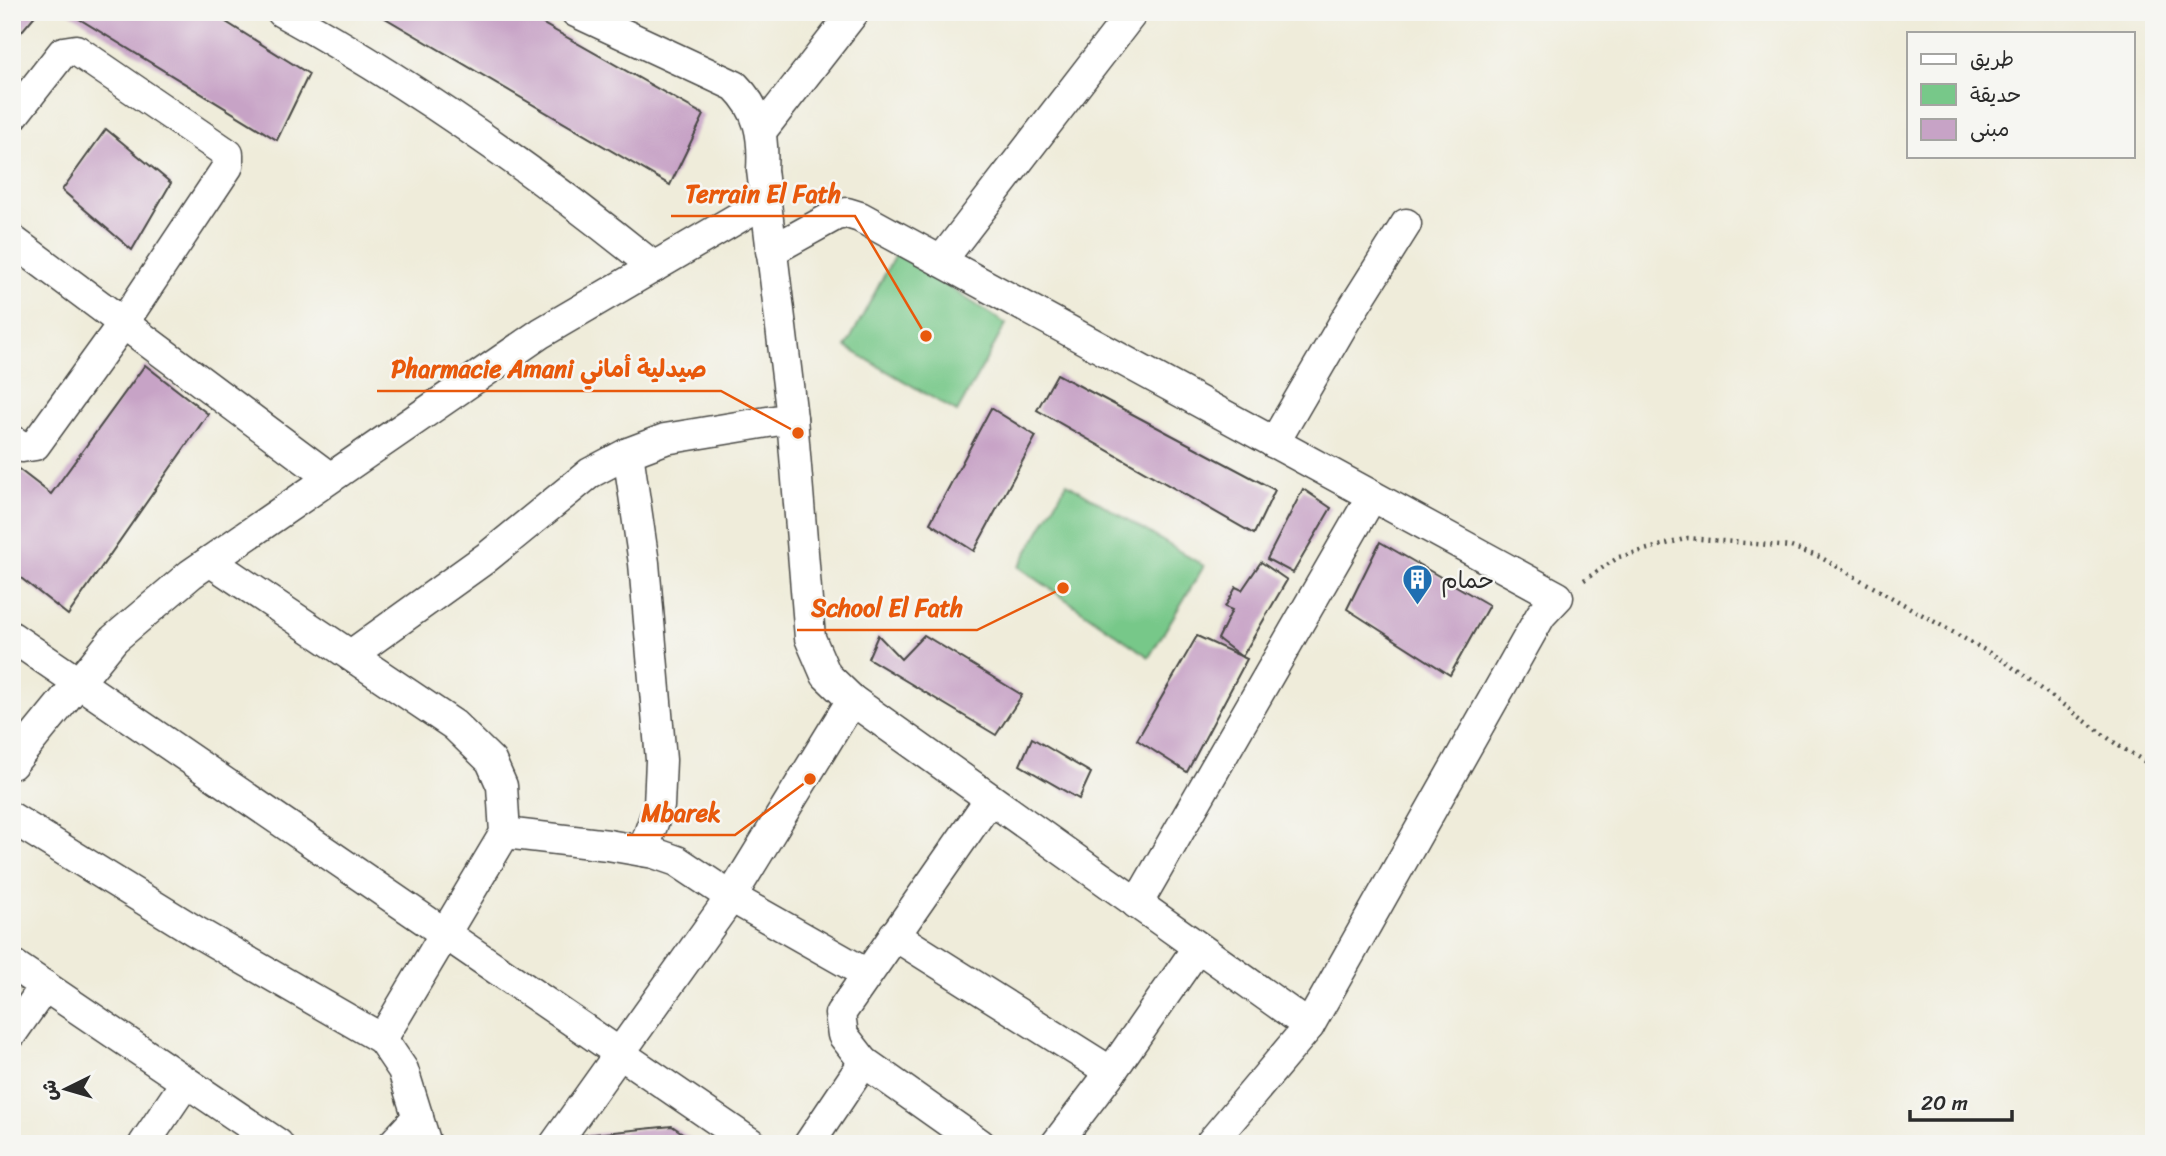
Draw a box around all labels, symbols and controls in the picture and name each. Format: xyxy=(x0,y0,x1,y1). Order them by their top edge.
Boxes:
legend xyxy=(1907,32,2134,158)
text: طريق xyxy=(1970,40,2014,78)
text: حديقة xyxy=(1970,76,2021,114)
text: مبنى xyxy=(1970,110,2009,148)
callout: Terrain El Fath xyxy=(671,171,855,216)
text: Terrain El Fath xyxy=(685,173,841,215)
callout: Pharmacie Amani صيدلية أماني xyxy=(377,346,721,391)
text: Pharmacie Amani صيدلية أماني xyxy=(391,348,707,390)
place label: حمام xyxy=(1441,560,1493,601)
building icon: حمام xyxy=(1401,563,1435,607)
callout: School El Fath xyxy=(797,585,977,630)
text: School El Fath xyxy=(810,587,963,629)
callout: Mbarek xyxy=(627,790,735,835)
text: Mbarek xyxy=(640,792,721,834)
north arrow xyxy=(32,1054,102,1124)
text: ش xyxy=(32,1078,67,1102)
scale bar xyxy=(1910,1079,2012,1123)
text: 20 m xyxy=(1921,1084,1968,1122)

